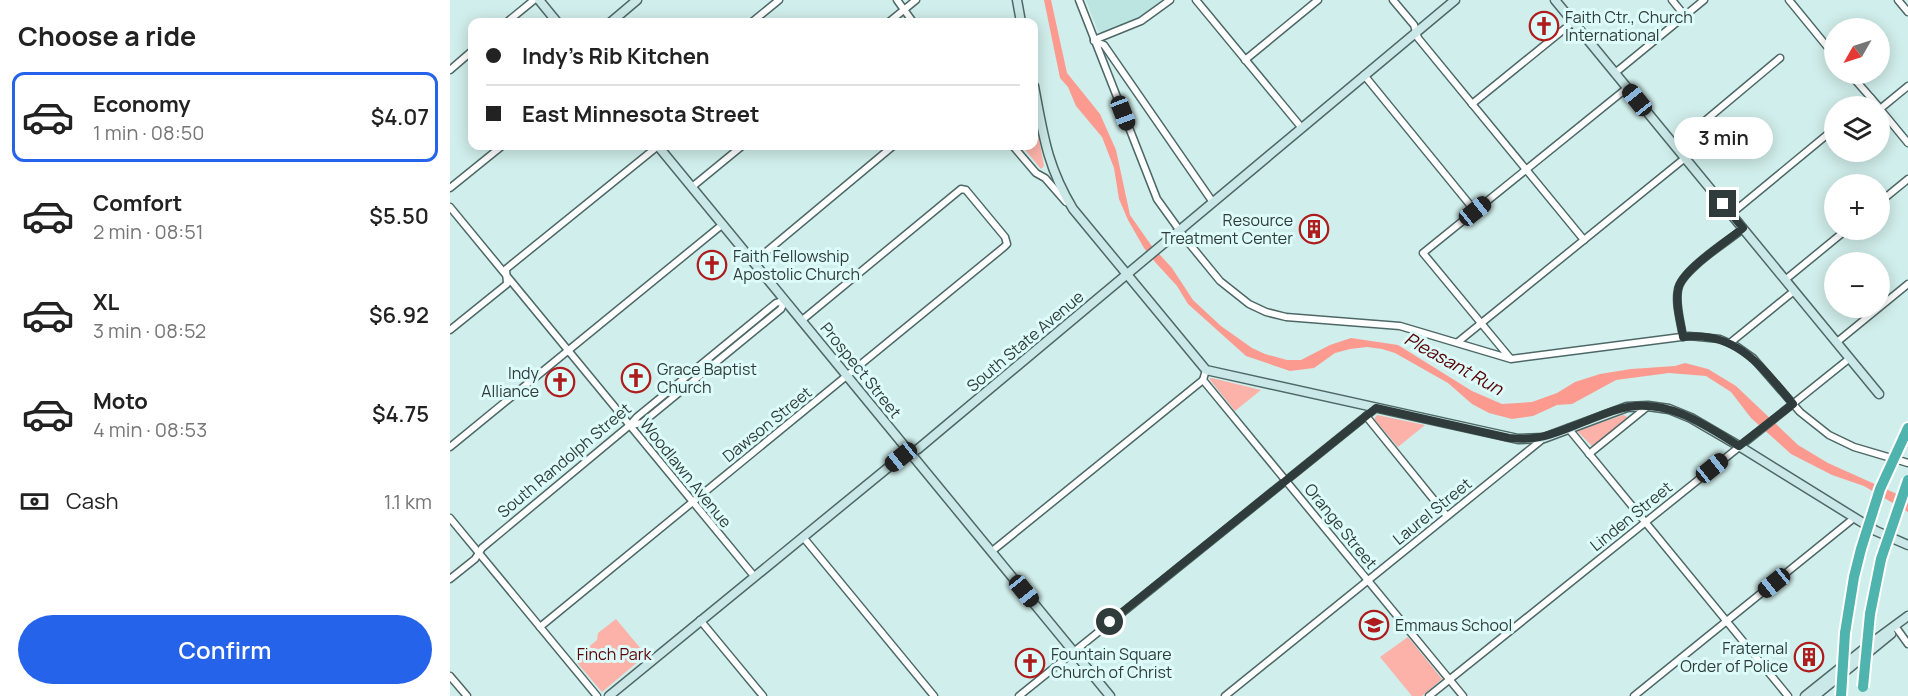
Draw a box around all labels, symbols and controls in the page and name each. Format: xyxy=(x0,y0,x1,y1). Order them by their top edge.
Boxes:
place label: Faith Ctr., Church International xyxy=(1565,6,1693,46)
church icon: Faith Ctr., Church International xyxy=(1528,10,1560,42)
text: Choose a ride xyxy=(18,17,196,54)
north arrow xyxy=(1824,18,1890,84)
map controls xyxy=(1824,18,1890,318)
text: Indy's Rib Kitchen xyxy=(522,41,710,71)
car xyxy=(1619,80,1655,120)
text: Economy xyxy=(93,89,191,119)
icon: car xyxy=(21,90,75,144)
car xyxy=(1108,93,1138,133)
button: layers xyxy=(1824,96,1890,162)
text: East Minnesota Street xyxy=(522,99,760,129)
text: $4.07 xyxy=(371,102,429,132)
callout: 3 min xyxy=(1674,117,1772,159)
text: 1 min · 08:50 xyxy=(93,119,204,146)
text: 3 min xyxy=(1698,124,1749,151)
button: + xyxy=(1824,174,1890,240)
text: Comfort xyxy=(93,188,182,218)
icon: car xyxy=(21,189,75,243)
route end xyxy=(1709,190,1736,217)
car xyxy=(1455,193,1495,229)
text: $5.50 xyxy=(369,201,429,231)
place label: Resource Treatment Center xyxy=(1161,209,1293,249)
building icon: Resource Treatment Center xyxy=(1298,213,1330,245)
text: 2 min · 08:51 xyxy=(93,218,204,245)
place label: Faith Fellowship Apostolic Church xyxy=(733,245,860,285)
church icon: Faith Fellowship Apostolic Church xyxy=(696,249,728,281)
button: − xyxy=(1824,252,1890,318)
street label: South State Avenue xyxy=(962,285,1088,397)
text: XL xyxy=(93,287,119,317)
icon: car xyxy=(21,288,75,342)
text: $6.92 xyxy=(369,300,429,330)
text: 3 min · 08:52 xyxy=(93,317,206,344)
street label: Prospect Street xyxy=(816,317,906,423)
water label: Pleasant Run xyxy=(1400,326,1509,401)
place label: Grace Baptist Church xyxy=(657,358,757,398)
place label: Indy Alliance xyxy=(481,362,540,402)
church icon: Grace Baptist Church xyxy=(620,362,652,394)
church icon: Indy Alliance xyxy=(544,366,576,398)
street label: Dawson Street xyxy=(718,381,816,467)
text: Moto xyxy=(93,386,148,416)
icon: car xyxy=(21,387,75,441)
street label: South Randolph Street xyxy=(492,398,636,522)
text: $4.75 xyxy=(372,399,429,429)
street label: Woodlawn Avenue xyxy=(635,414,737,532)
text: 4 min · 08:53 xyxy=(93,416,207,443)
car xyxy=(881,439,921,475)
car xyxy=(1692,450,1732,486)
street label: Laurel Street xyxy=(1388,472,1476,550)
street label: Linden Street xyxy=(1585,476,1677,556)
street label: Orange Street xyxy=(1300,478,1382,574)
icon: cash xyxy=(18,485,51,518)
text: Cash xyxy=(66,486,119,516)
text: 1.1 km xyxy=(384,488,432,515)
car xyxy=(1754,565,1794,601)
car xyxy=(1006,571,1042,611)
route start xyxy=(1096,608,1123,635)
school or university icon: Emmaus School xyxy=(1358,609,1390,641)
place label: Emmaus School xyxy=(1395,614,1512,636)
button: Confirm xyxy=(18,615,432,684)
place label: Fraternal Order of Police xyxy=(1680,637,1788,677)
building icon: Fraternal Order of Police xyxy=(1793,641,1825,673)
park label: Finch Park xyxy=(577,643,652,665)
place label: Fountain Square Church of Christ xyxy=(1051,643,1172,683)
church icon: Fountain Square Church of Christ xyxy=(1014,647,1046,679)

